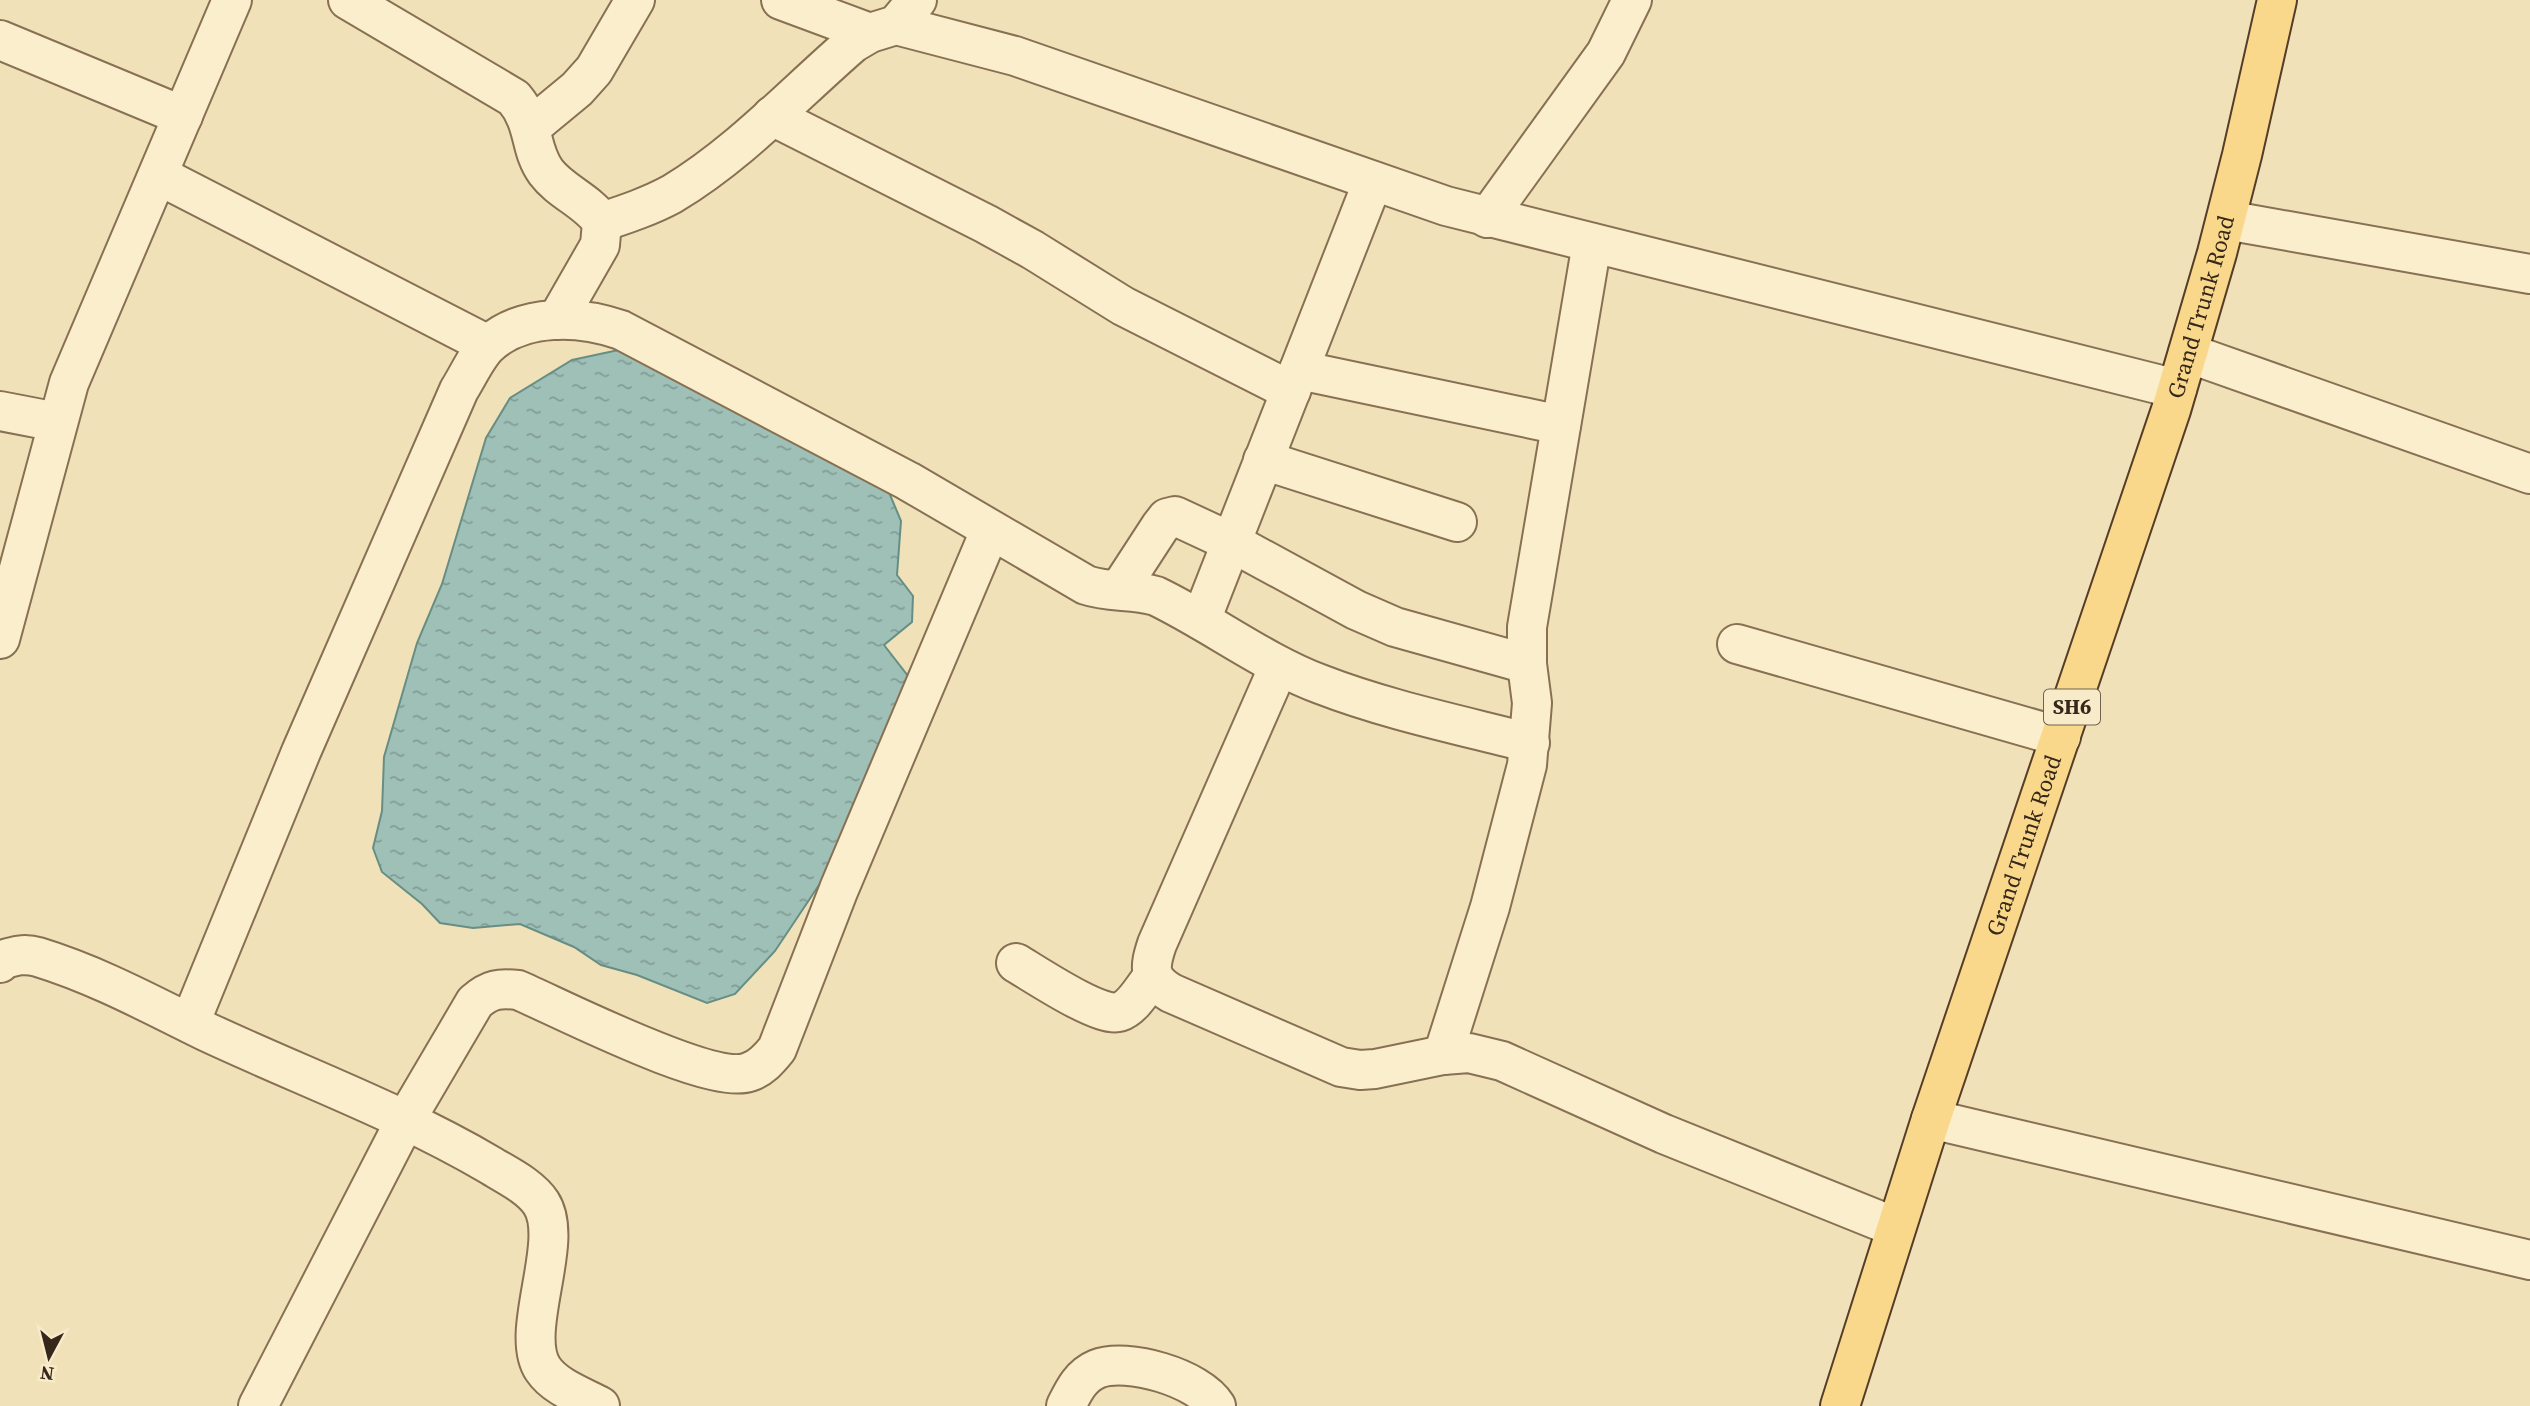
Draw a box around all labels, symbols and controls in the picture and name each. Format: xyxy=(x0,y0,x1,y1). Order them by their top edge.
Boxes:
street label: Grand Trunk Road xyxy=(2159,212,2242,402)
road number: SH6 xyxy=(2044,690,2100,724)
street label: Grand Trunk Road xyxy=(1978,751,2069,940)
north arrow xyxy=(14,1322,84,1392)
text: N xyxy=(38,1360,55,1388)

